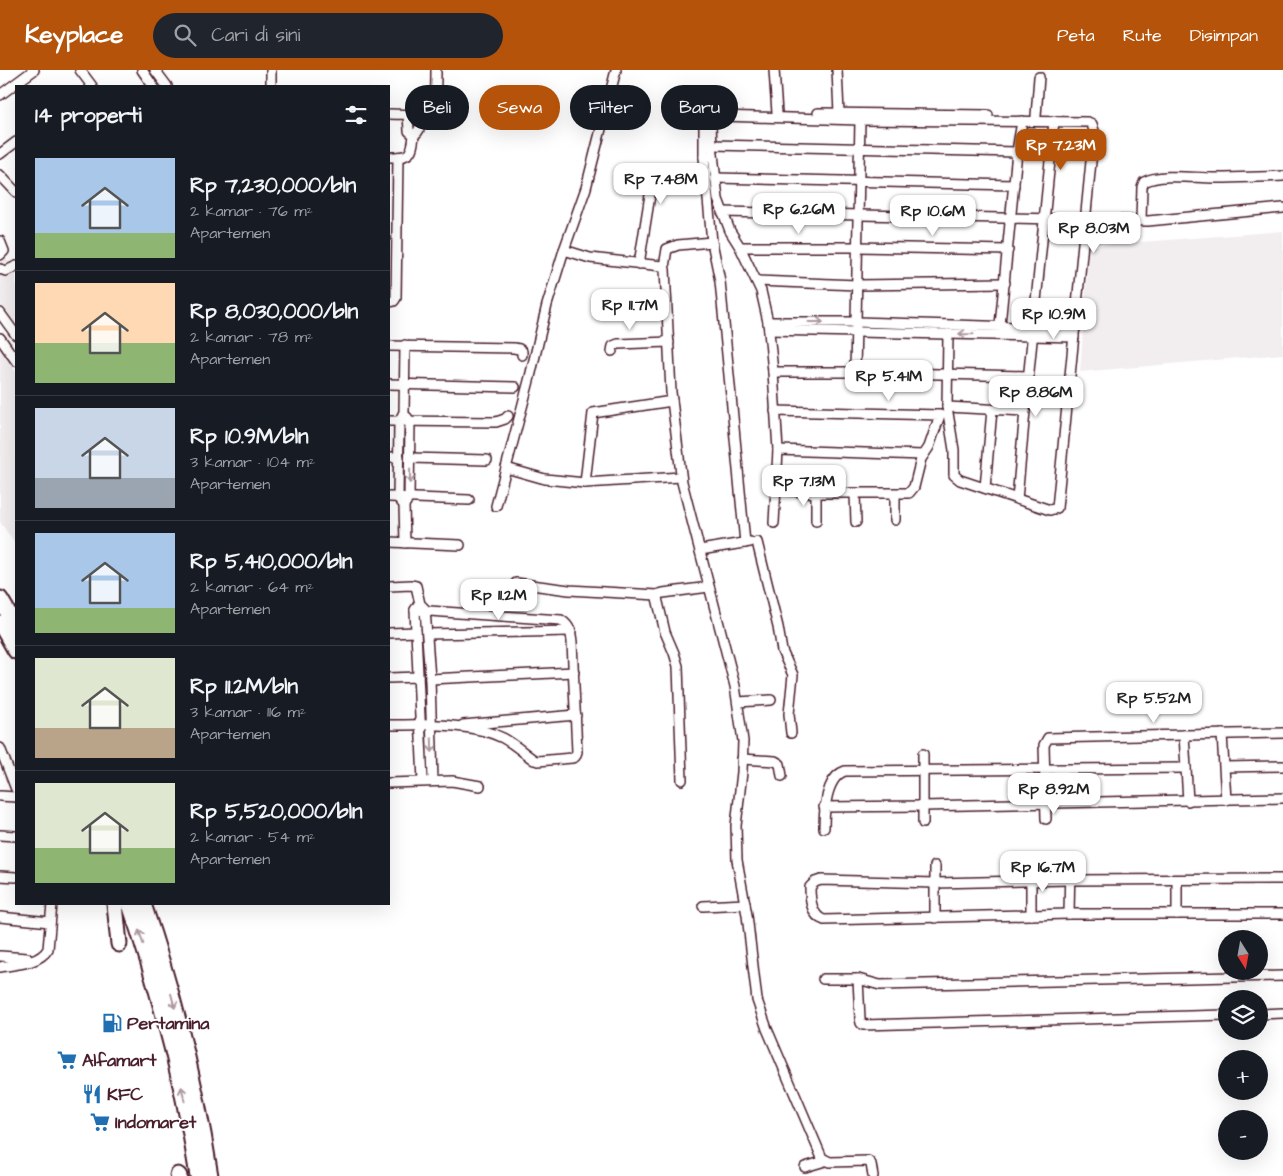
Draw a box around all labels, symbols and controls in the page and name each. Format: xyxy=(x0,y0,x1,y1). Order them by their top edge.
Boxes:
search box xyxy=(153,13,503,58)
text: Keyplace xyxy=(25,18,123,52)
icon: search xyxy=(171,21,199,49)
text: Cari di sini xyxy=(211,22,300,49)
text: Peta xyxy=(1057,23,1095,48)
text: Rute xyxy=(1123,23,1162,48)
text: Disimpan xyxy=(1190,23,1258,48)
chip: Beli xyxy=(405,85,469,130)
chip: Sewa xyxy=(479,85,560,130)
chip: Filter xyxy=(570,85,651,130)
chip: Baru xyxy=(661,85,738,130)
text: 14 properti xyxy=(35,101,142,130)
icon: filters xyxy=(342,101,370,129)
pin: Rp 7.23M xyxy=(1009,128,1113,171)
text: Rp 7.23M xyxy=(1026,134,1096,156)
pin: Rp 7.48M xyxy=(609,162,713,205)
text: Rp 7.48M xyxy=(624,168,698,190)
text: Rp 7,230,000/bln xyxy=(190,171,356,200)
icon: home xyxy=(75,178,135,238)
pin: Rp 6.26M xyxy=(747,192,851,235)
pin: Rp 10.6M xyxy=(881,194,985,237)
text: Rp 6.26M xyxy=(763,198,835,220)
text: 2 kamar · 76 m² xyxy=(190,200,313,222)
text: Rp 10.6M xyxy=(901,200,965,222)
pin: Rp 8.03M xyxy=(1042,212,1146,254)
text: Rp 8.03M xyxy=(1059,217,1129,239)
text: Apartemen xyxy=(190,222,270,244)
pin: Rp 11.7M xyxy=(578,288,682,331)
text: Rp 11.7M xyxy=(602,294,658,316)
text: Rp 8,030,000/bln xyxy=(190,297,358,326)
pin: Rp 10.9M xyxy=(1002,298,1106,340)
icon: home xyxy=(75,303,135,363)
text: Rp 10.9M xyxy=(1022,303,1086,325)
one-way arrow xyxy=(808,317,824,327)
text: 2 kamar · 78 m² xyxy=(190,326,313,348)
one-way arrow xyxy=(958,330,974,339)
text: Apartemen xyxy=(190,348,270,370)
pin: Rp 5.41M xyxy=(837,360,941,402)
text: Rp 5.41M xyxy=(856,365,922,387)
pin: Rp 8.86M xyxy=(984,376,1088,418)
text: Rp 8.86M xyxy=(1000,381,1072,403)
text: Rp 10.9M/bln xyxy=(190,422,308,451)
icon: home xyxy=(75,428,135,488)
text: 3 kamar · 104 m² xyxy=(190,451,315,473)
pin: Rp 7.13M xyxy=(752,464,856,507)
one-way arrow xyxy=(405,468,414,484)
text: Rp 7.13M xyxy=(773,470,835,492)
text: Apartemen xyxy=(190,473,270,495)
text: Rp 5,410,000/bln xyxy=(190,547,353,576)
icon: home xyxy=(75,553,135,613)
text: 2 kamar · 64 m² xyxy=(190,576,314,598)
pin: Rp 11.2M xyxy=(447,578,551,621)
text: Rp 11.2M xyxy=(471,584,527,606)
text: Apartemen xyxy=(190,598,270,620)
text: Rp 11.2M/bln xyxy=(190,672,298,701)
icon: home xyxy=(75,678,135,738)
pin: Rp 5.52M xyxy=(1102,682,1206,724)
text: Rp 5.52M xyxy=(1117,687,1191,709)
text: 3 kamar · 116 m² xyxy=(190,701,306,723)
text: Apartemen xyxy=(190,723,270,745)
one-way arrow xyxy=(427,737,436,753)
pin: Rp 8.92M xyxy=(1002,772,1106,815)
text: Rp 8.92M xyxy=(1019,778,1089,800)
text: Rp 5,520,000/bln xyxy=(190,797,362,826)
icon: home xyxy=(75,803,135,863)
text: 2 kamar · 54 m² xyxy=(190,826,315,848)
text: Apartemen xyxy=(190,848,270,870)
pin: Rp 16.7M xyxy=(991,850,1095,893)
text: Rp 16.7M xyxy=(1011,856,1075,878)
one-way arrow xyxy=(136,929,146,945)
north arrow xyxy=(1218,930,1268,980)
map controls xyxy=(1218,930,1268,1160)
button: layers xyxy=(1218,990,1268,1040)
one-way arrow xyxy=(168,992,178,1008)
place label: Pertamina xyxy=(127,1011,210,1036)
fuel station icon: Pertamina xyxy=(101,1012,123,1034)
place label: Alfamart xyxy=(82,1048,157,1073)
supermarket icon: Alfamart xyxy=(56,1049,78,1071)
button: + xyxy=(1218,1050,1268,1100)
place label: KFC xyxy=(107,1082,143,1107)
restaurant icon: KFC xyxy=(81,1083,103,1105)
one-way arrow xyxy=(177,1086,187,1102)
place label: Indomaret xyxy=(115,1110,197,1135)
button: − xyxy=(1218,1110,1268,1160)
supermarket icon: Indomaret xyxy=(89,1111,111,1133)

